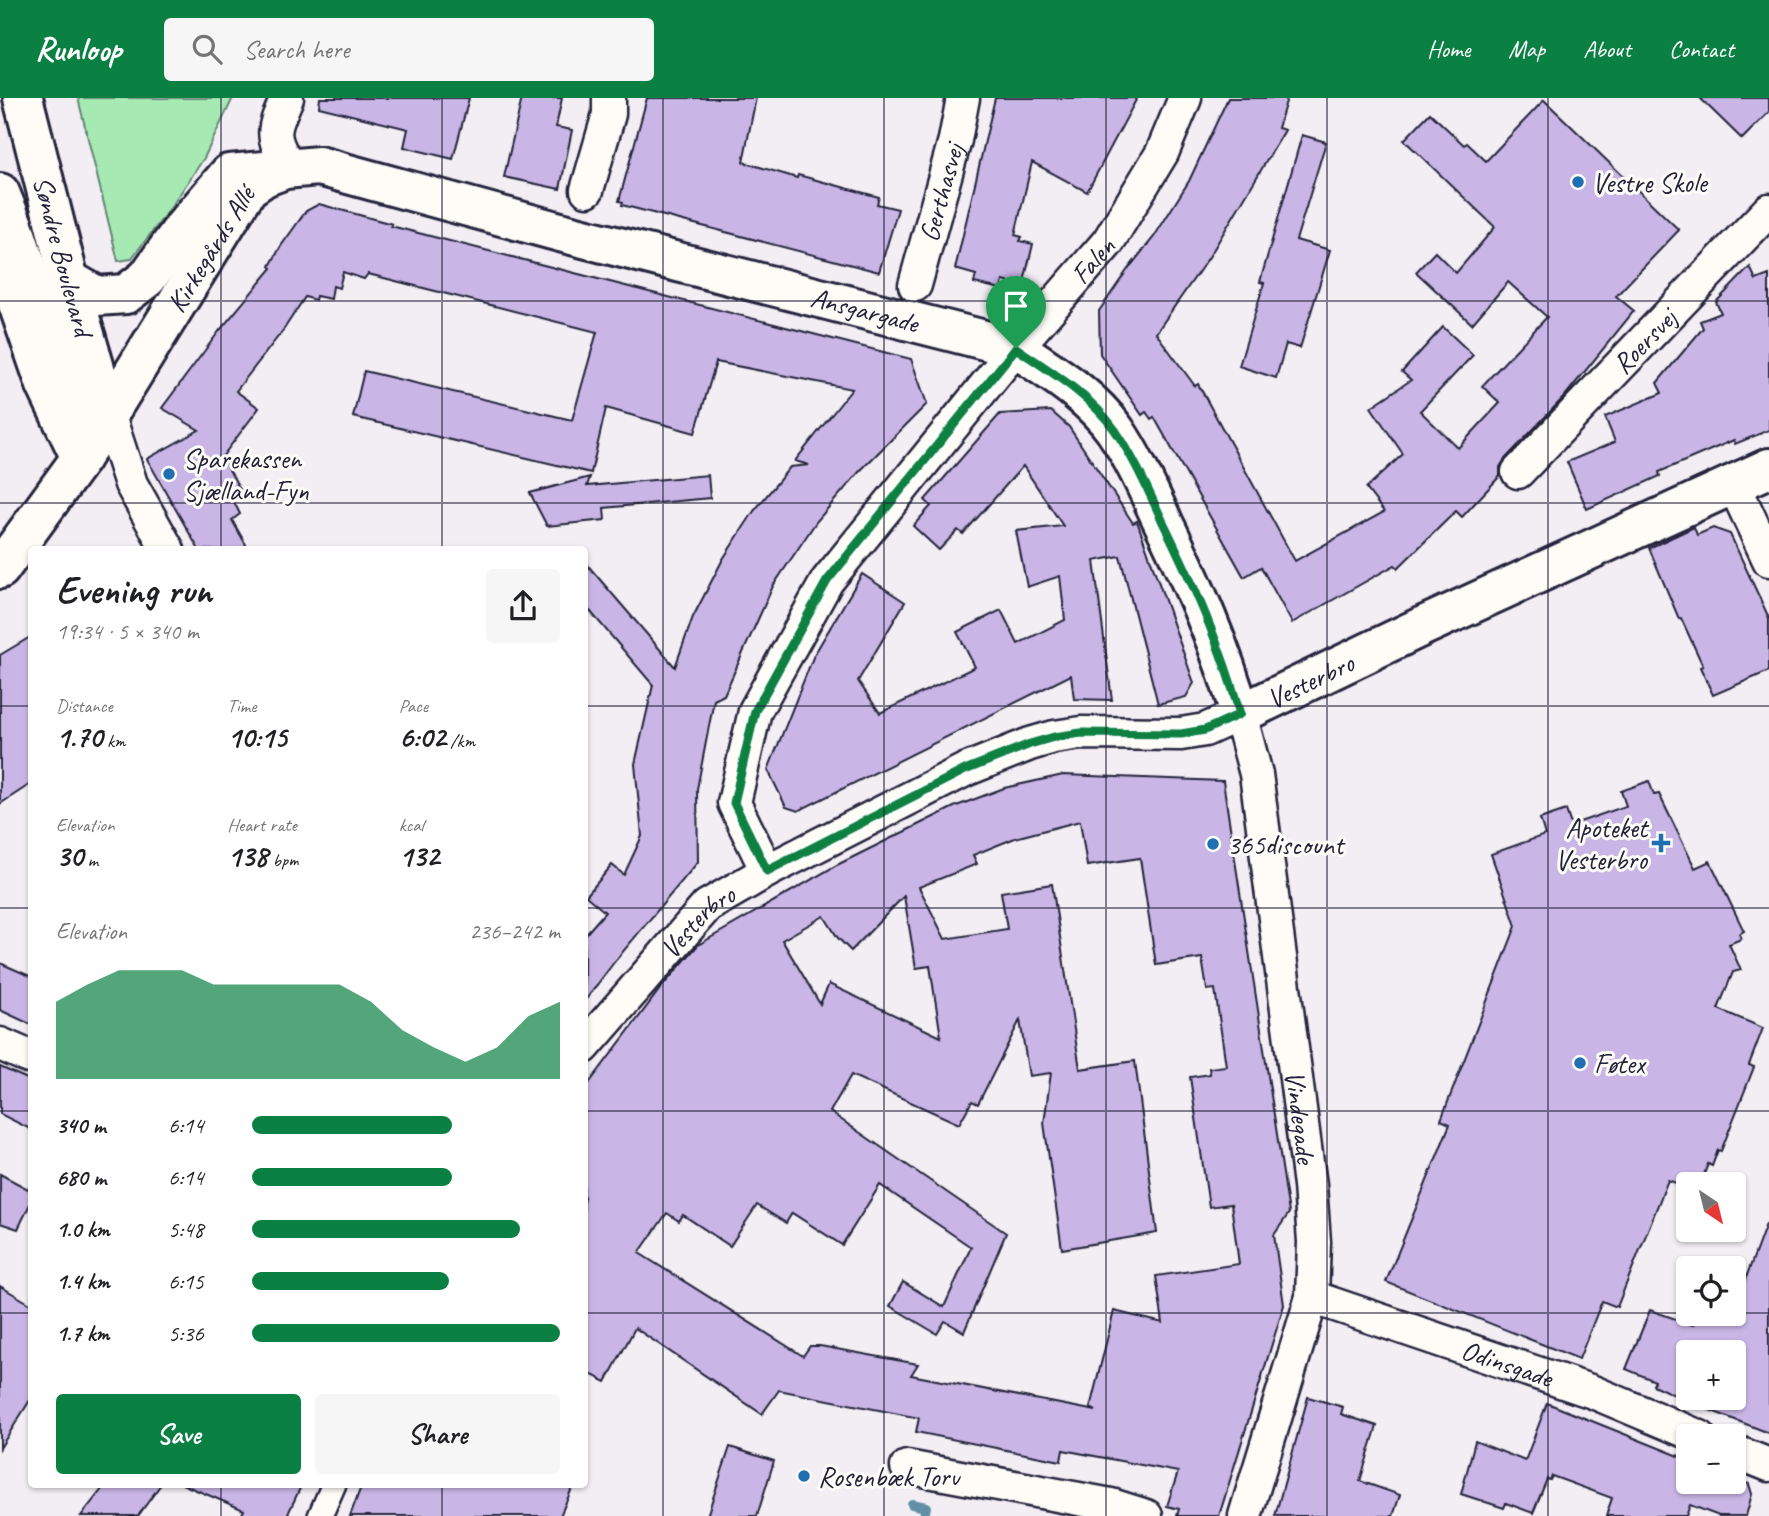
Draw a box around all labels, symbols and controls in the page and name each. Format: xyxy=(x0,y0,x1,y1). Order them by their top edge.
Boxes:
search box xyxy=(164,18,654,81)
text: Runloop xyxy=(35,28,122,70)
icon: search xyxy=(188,30,226,68)
text: Search here xyxy=(244,33,349,66)
text: Home xyxy=(1427,34,1470,64)
text: Map xyxy=(1508,34,1545,64)
text: About xyxy=(1583,34,1631,64)
text: Contact xyxy=(1669,34,1734,64)
street label: Gerthasvej xyxy=(910,137,972,245)
place label: Vestre Skole xyxy=(1592,165,1708,200)
street label: Søndre Boulevard xyxy=(26,173,103,343)
marker: Vestre Skole xyxy=(1570,174,1586,190)
street label: Kirkegårds Allé xyxy=(158,177,264,318)
street label: Falen xyxy=(1063,229,1122,291)
pin xyxy=(986,276,1046,348)
street label: Ansgargade xyxy=(807,279,924,340)
icon: arrive xyxy=(997,287,1035,325)
street label: Roersvej xyxy=(1604,298,1686,381)
place label: Sparekassen Sjælland-Fyn xyxy=(183,441,309,508)
marker: Sparekassen Sjælland-Fyn xyxy=(161,466,177,482)
text: Evening run xyxy=(56,567,212,614)
button: share xyxy=(486,569,560,643)
text: 19:34 · 5 × 340 m xyxy=(56,617,199,646)
street label: Vesterbro xyxy=(1261,644,1361,716)
text: Distance xyxy=(56,694,113,718)
text: Time xyxy=(227,694,256,718)
text: Pace xyxy=(399,694,428,718)
text: 1.70 xyxy=(56,718,102,756)
text: 10:15 xyxy=(227,718,287,756)
text: 6:02 xyxy=(399,718,446,756)
text: km xyxy=(102,729,126,753)
text: /km xyxy=(446,729,475,753)
place label: Apoteket Vesterbro xyxy=(1555,810,1650,877)
text: Elevation xyxy=(56,813,114,837)
text: Heart rate xyxy=(227,813,297,837)
text: kcal xyxy=(399,813,424,837)
place label: 365discount xyxy=(1227,827,1346,862)
marker: Apoteket Vesterbro xyxy=(1653,835,1669,851)
marker: 365discount xyxy=(1205,836,1221,852)
text: 30 xyxy=(56,837,83,875)
text: 138 xyxy=(227,837,268,875)
text: 132 xyxy=(399,837,439,875)
text: m xyxy=(83,848,98,872)
text: bpm xyxy=(268,848,299,872)
street label: Vesterbro xyxy=(652,875,743,965)
text: Elevation xyxy=(56,917,127,946)
text: 236–242 m xyxy=(469,917,560,946)
place label: Føtex xyxy=(1594,1046,1647,1081)
marker: Føtex xyxy=(1572,1055,1588,1071)
street label: Vindegade xyxy=(1278,1068,1325,1167)
text: 340 m xyxy=(56,1111,106,1140)
text: 6:14 xyxy=(168,1111,204,1140)
text: 680 m xyxy=(56,1163,106,1192)
text: 6:14 xyxy=(168,1163,204,1192)
north arrow xyxy=(1676,1172,1746,1242)
map controls xyxy=(1676,1172,1746,1494)
text: 1.0 km xyxy=(56,1215,110,1244)
text: 5:48 xyxy=(168,1215,204,1244)
button: locate xyxy=(1676,1256,1746,1326)
text: 1.4 km xyxy=(56,1267,110,1296)
text: 6:15 xyxy=(168,1267,204,1296)
text: 1.7 km xyxy=(56,1319,109,1348)
text: 5:36 xyxy=(168,1319,204,1348)
street label: Odinsgade xyxy=(1457,1331,1559,1395)
button: + xyxy=(1676,1340,1746,1410)
button: Save xyxy=(56,1394,301,1474)
button: Share xyxy=(315,1394,560,1474)
button: − xyxy=(1676,1424,1746,1494)
place label: Rosenbæk Torv xyxy=(818,1459,961,1494)
marker: Rosenbæk Torv xyxy=(796,1468,812,1484)

